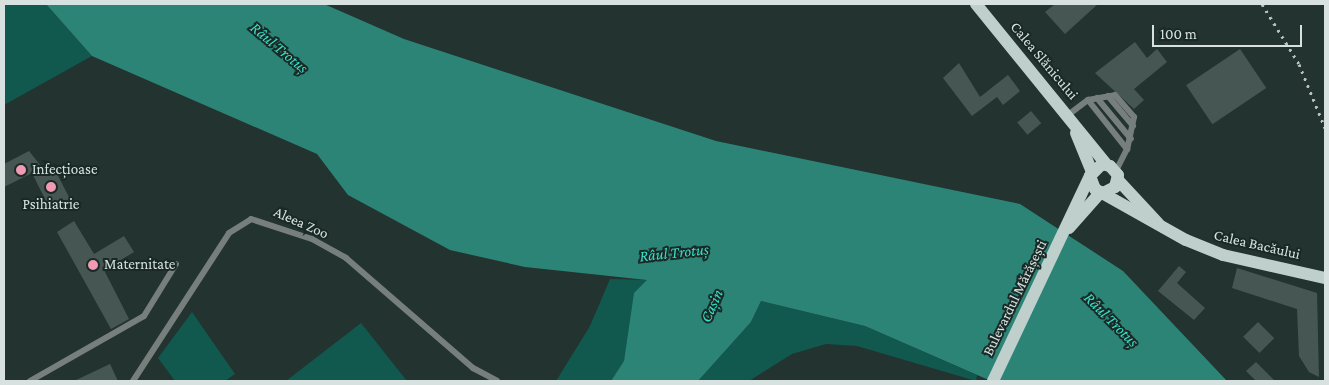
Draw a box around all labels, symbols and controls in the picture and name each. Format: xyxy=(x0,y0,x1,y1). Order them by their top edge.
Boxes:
scale bar xyxy=(1154,15,1304,47)
water label: Râul Trotuș xyxy=(246,18,312,78)
street label: Calea Slănicului xyxy=(1006,18,1082,104)
text: 100 m xyxy=(1160,26,1197,42)
place label: Infecțioase xyxy=(32,161,98,179)
marker: Infecțioase xyxy=(14,163,28,177)
marker: Psihiatrie xyxy=(44,180,58,194)
place label: Psihiatrie xyxy=(23,196,79,214)
street label: Aleea Zoo xyxy=(271,203,331,243)
street label: Calea Bacăului xyxy=(1212,226,1302,264)
street label: Bulevardul Mărășești xyxy=(979,237,1051,359)
water label: Râul Trotuș xyxy=(638,240,710,266)
place label: Maternitate xyxy=(104,256,175,274)
marker: Maternitate xyxy=(86,258,100,272)
water label: Cașin xyxy=(696,286,728,326)
water label: Râul Trotuș xyxy=(1080,289,1142,351)

